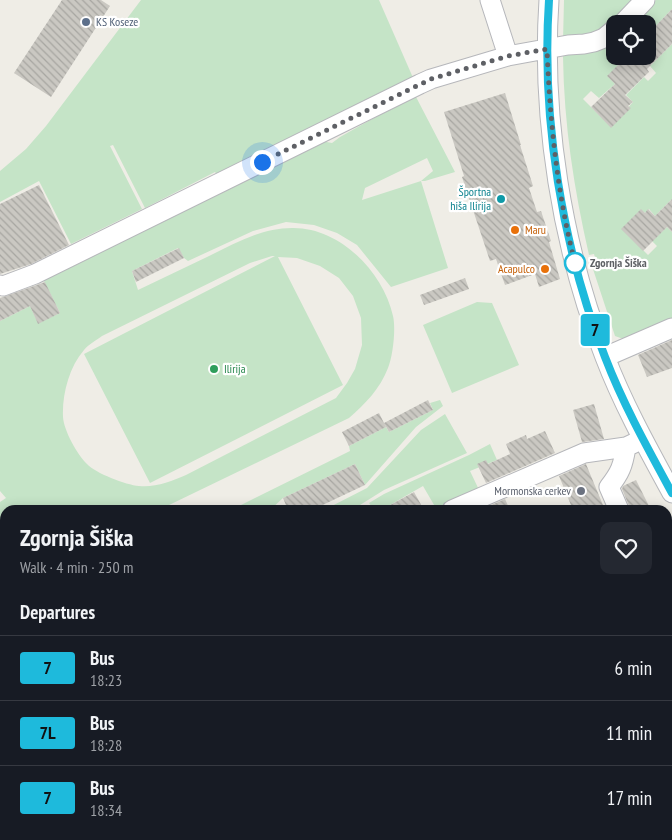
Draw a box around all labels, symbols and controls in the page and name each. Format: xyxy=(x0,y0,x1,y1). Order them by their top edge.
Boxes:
place label: KS Koseze xyxy=(96,14,138,29)
map controls xyxy=(606,15,656,65)
button: locate xyxy=(606,15,656,65)
marker: KS Koseze xyxy=(80,16,92,28)
your location xyxy=(250,150,275,175)
place label: Športna hiša Ilirija xyxy=(450,184,491,213)
marker: Športna hiša Ilirija xyxy=(495,193,507,205)
place label: Maru xyxy=(525,222,546,237)
marker: Maru xyxy=(509,224,521,236)
marker: Zgornja Šiška xyxy=(564,252,586,274)
place label: Zgornja Šiška xyxy=(590,255,647,270)
place label: Acapulco xyxy=(498,261,535,276)
marker: Acapulco xyxy=(539,263,551,275)
line badge: 7 xyxy=(579,314,611,346)
text: 7 xyxy=(591,318,599,341)
place label: Ilirija xyxy=(224,361,246,376)
marker: Ilirija xyxy=(208,363,220,375)
place label: Mormonska cerkev xyxy=(494,483,571,498)
marker: Mormonska cerkev xyxy=(575,485,587,497)
text: Zgornja Šiška xyxy=(20,522,134,553)
button: heart xyxy=(600,522,652,574)
text: Walk · 4 min · 250 m xyxy=(20,557,133,577)
text: Departures xyxy=(20,600,95,624)
text: Bus xyxy=(90,646,114,670)
text: 7 xyxy=(43,656,52,679)
text: 6 min xyxy=(615,656,652,680)
text: 18:23 xyxy=(90,670,122,690)
text: Bus xyxy=(90,711,114,735)
text: 7L xyxy=(39,721,56,744)
text: 11 min xyxy=(606,721,652,745)
text: 18:28 xyxy=(90,735,122,755)
text: Bus xyxy=(90,776,114,800)
text: 7 xyxy=(43,786,52,809)
text: 17 min xyxy=(607,786,652,810)
text: 18:34 xyxy=(90,800,122,820)

